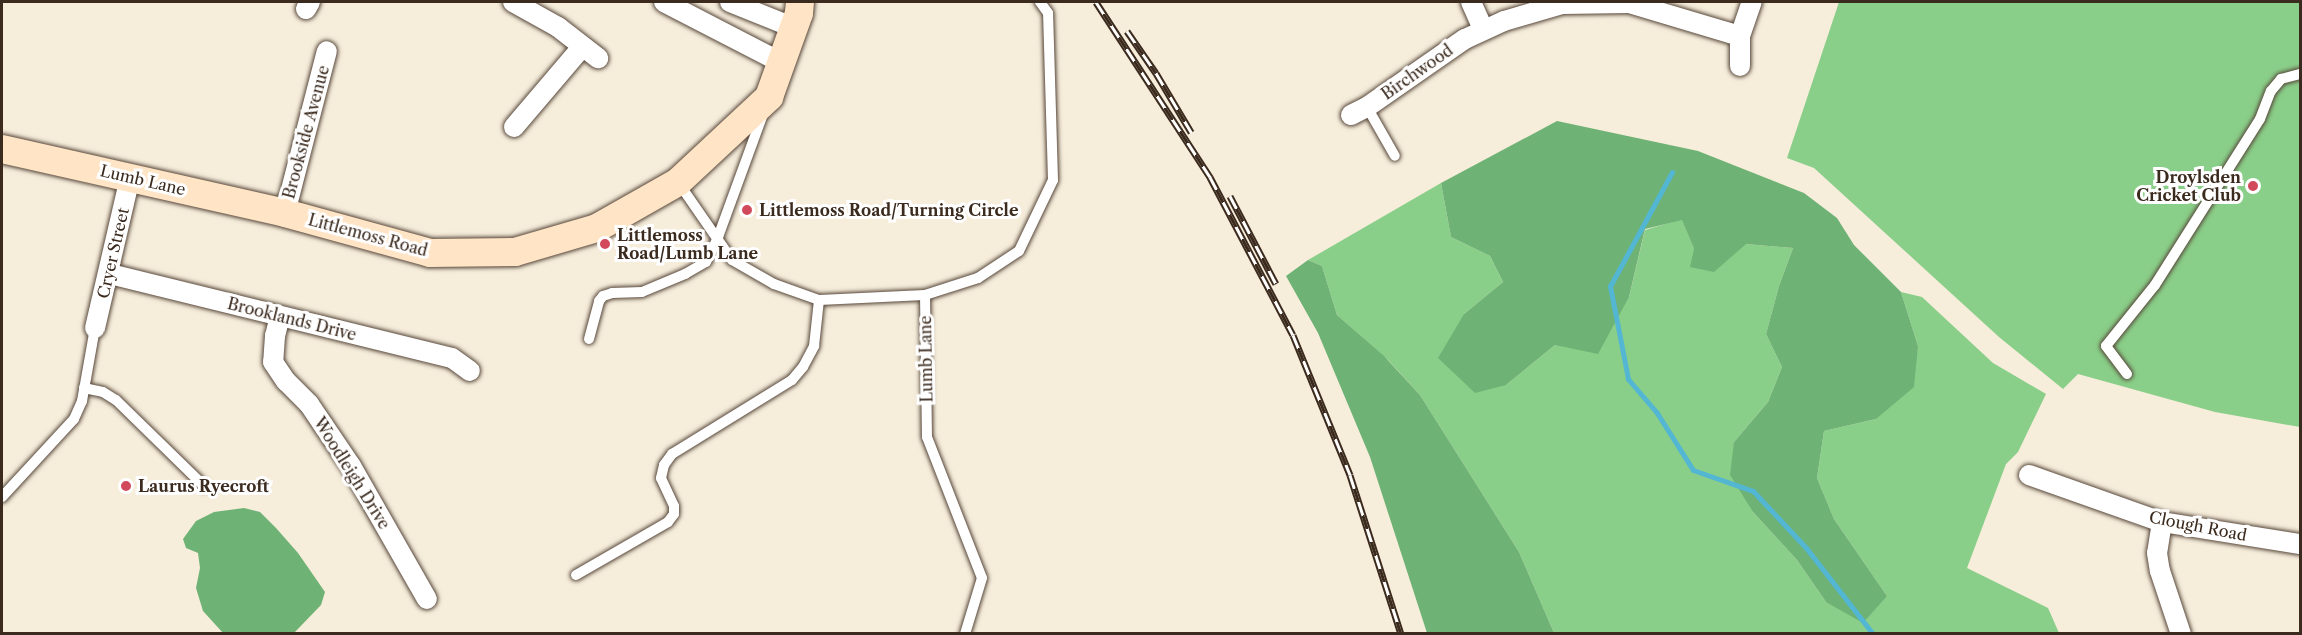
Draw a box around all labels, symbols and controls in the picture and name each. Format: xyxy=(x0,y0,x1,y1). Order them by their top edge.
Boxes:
street label: Birchwood xyxy=(1378,40,1456,104)
street label: Brookside Avenue xyxy=(279,63,333,201)
street label: Lumb Lane xyxy=(98,161,188,199)
place label: Droylsden Cricket Club xyxy=(2136,167,2241,205)
marker: Droylsden Cricket Club xyxy=(2246,179,2260,193)
place label: Littlemoss Road/Turning Circle xyxy=(759,200,1019,220)
marker: Littlemoss Road/Turning Circle xyxy=(740,203,754,217)
street label: Cryer Street xyxy=(93,206,133,300)
street label: Littlemoss Road xyxy=(306,210,430,260)
place label: Littlemoss Road/Lumb Lane xyxy=(617,225,758,263)
marker: Littlemoss Road/Lumb Lane xyxy=(598,237,612,251)
street label: Brooklands Drive xyxy=(226,294,358,344)
street label: Lumb Lane xyxy=(916,315,936,403)
street label: Woodleigh Drive xyxy=(310,413,394,533)
place label: Laurus Ryecroft xyxy=(138,476,269,496)
marker: Laurus Ryecroft xyxy=(119,479,133,493)
street label: Clough Road xyxy=(2148,507,2248,545)

